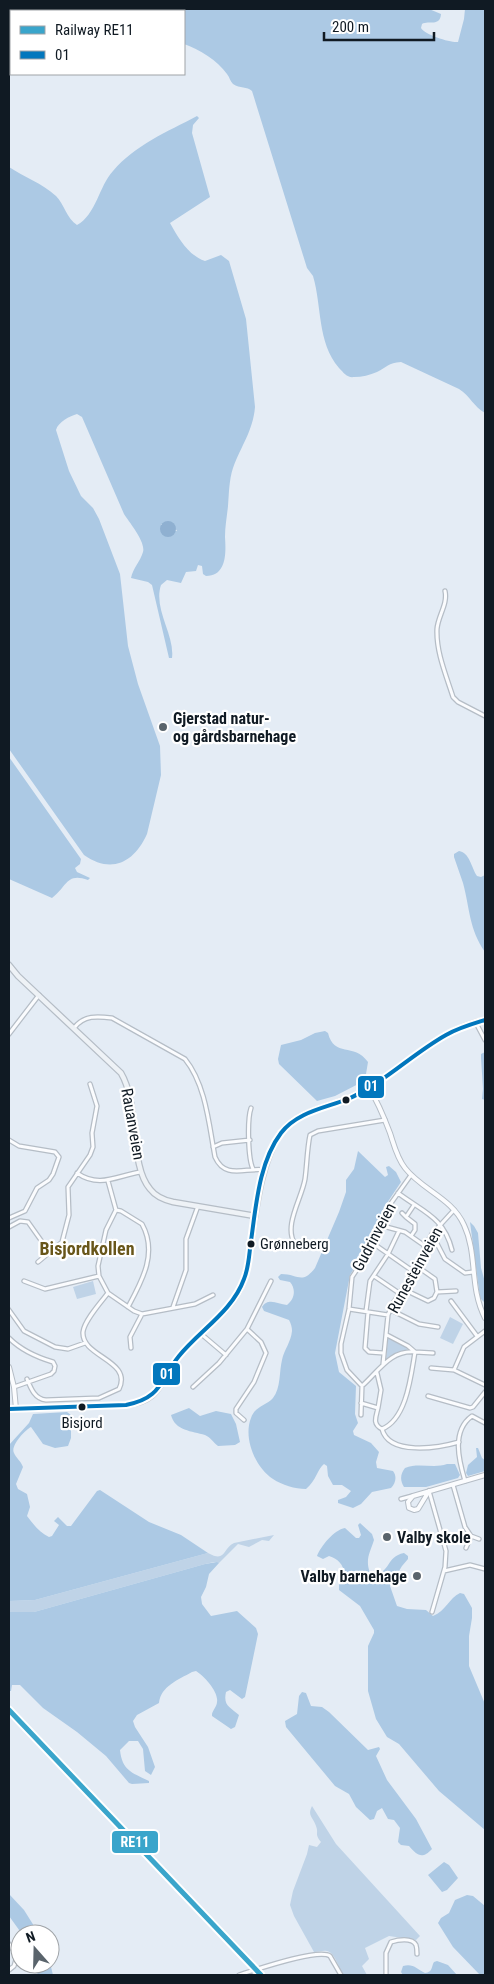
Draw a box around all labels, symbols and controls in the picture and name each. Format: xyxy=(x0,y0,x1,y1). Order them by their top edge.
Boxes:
legend xyxy=(10,10,185,75)
scale bar xyxy=(324,10,434,42)
text: 200 m xyxy=(332,18,369,36)
text: Railway RE11 xyxy=(55,21,134,39)
text: 01 xyxy=(55,46,70,64)
place label: Gjerstad natur- og gårdsbarnehage xyxy=(173,709,296,746)
marker: Gjerstad natur- og gårdsbarnehage xyxy=(157,721,169,733)
line badge: 01 xyxy=(357,1075,385,1099)
text: 01 xyxy=(364,1078,378,1094)
street label: Rauanveien xyxy=(117,1087,149,1161)
unlabelled marker xyxy=(341,1095,351,1105)
street label: Gudrinveien xyxy=(348,1200,400,1274)
street label: Runesteinveien xyxy=(384,1224,446,1316)
place label: Grønneberg xyxy=(260,1235,329,1253)
district label: Bisjordkollen xyxy=(40,1238,135,1259)
marker: Grønneberg xyxy=(246,1239,256,1249)
line badge: 01 xyxy=(152,1362,181,1386)
text: 01 xyxy=(160,1366,174,1382)
marker: Bisjord xyxy=(77,1402,87,1412)
place label: Bisjord xyxy=(61,1414,103,1432)
place label: Valby skole xyxy=(397,1528,471,1547)
marker: Valby skole xyxy=(381,1531,393,1543)
place label: Valby barnehage xyxy=(300,1567,407,1586)
marker: Valby barnehage xyxy=(411,1570,423,1582)
line badge: RE11 xyxy=(111,1830,159,1854)
text: RE11 xyxy=(121,1834,149,1850)
north arrow xyxy=(10,1924,60,1974)
text: N xyxy=(24,1928,37,1946)

